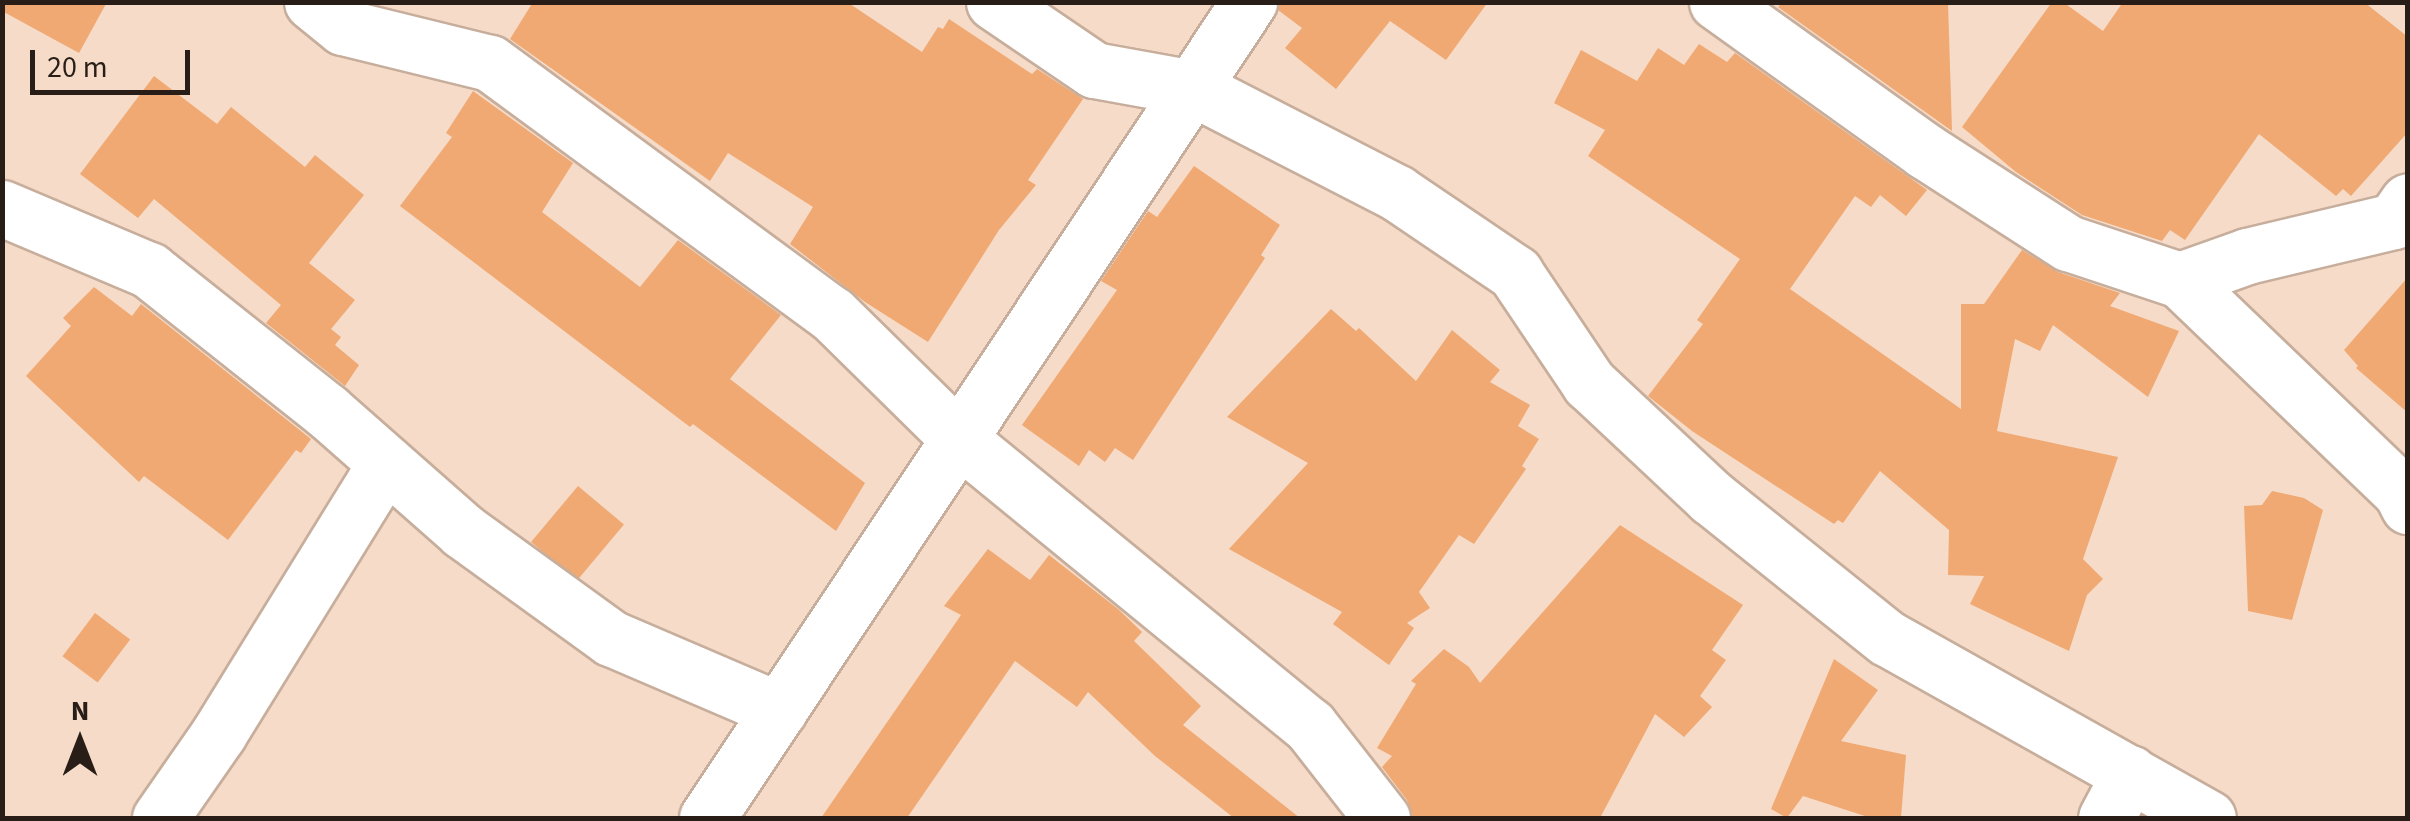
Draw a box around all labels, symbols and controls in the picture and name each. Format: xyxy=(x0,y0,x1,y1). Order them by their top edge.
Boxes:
scale bar xyxy=(35,30,195,92)
text: 20 m xyxy=(47,46,108,89)
north arrow xyxy=(30,691,130,791)
text: N xyxy=(71,691,89,731)

